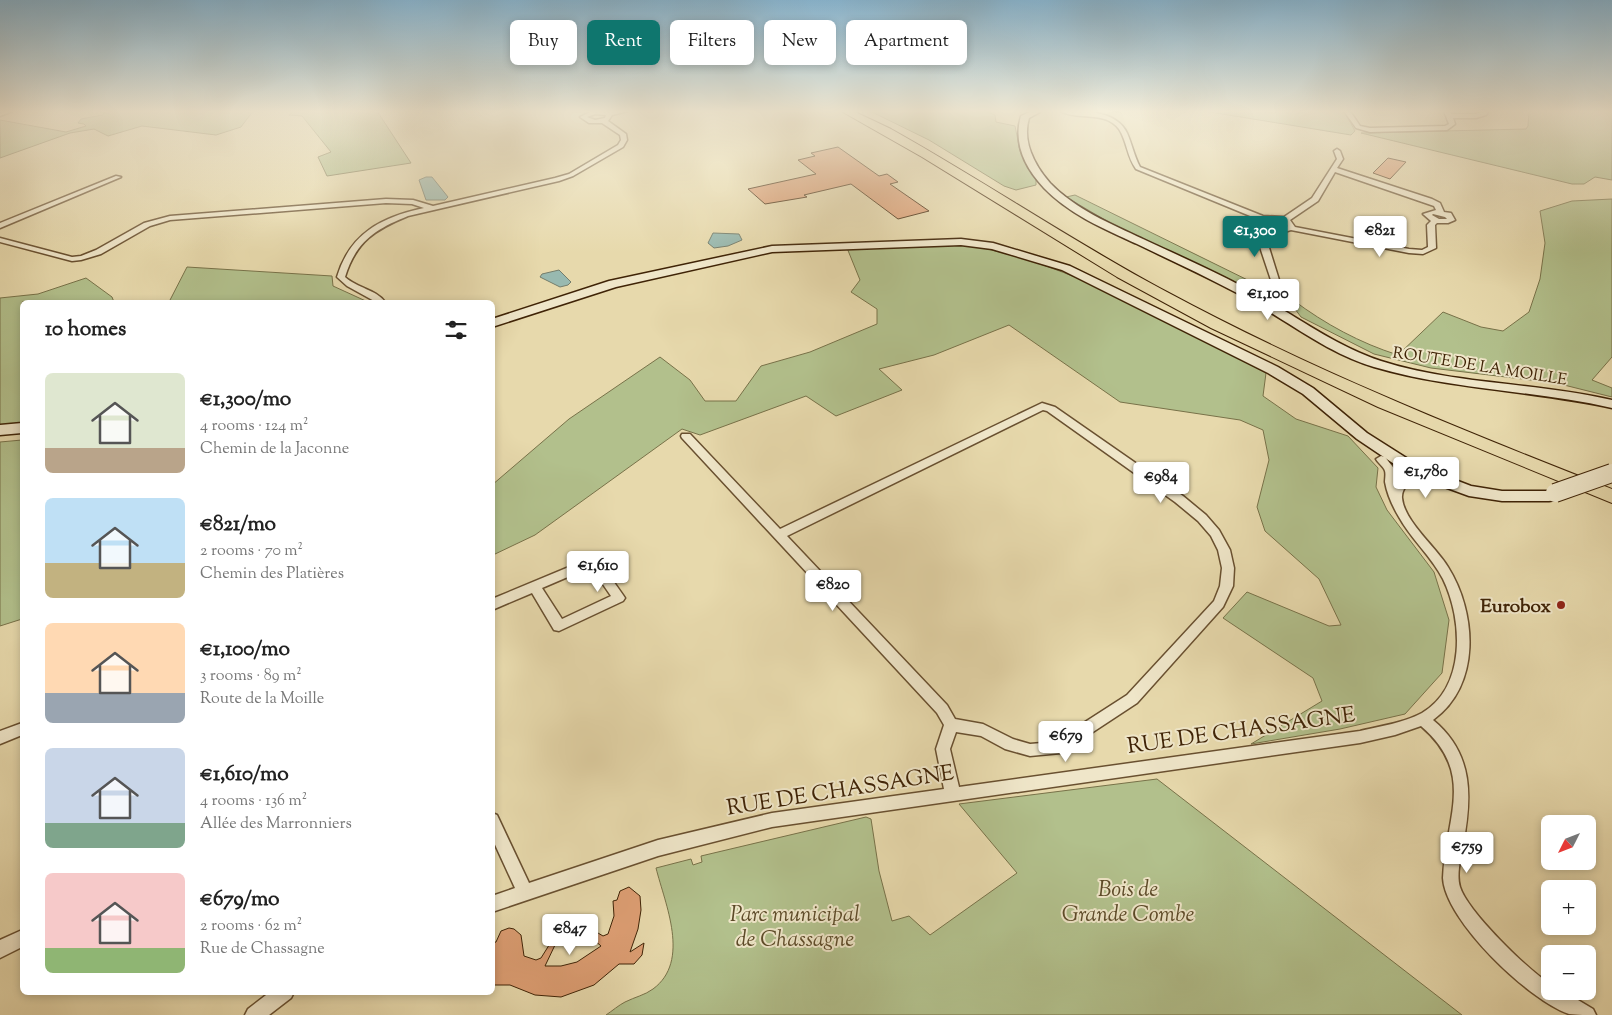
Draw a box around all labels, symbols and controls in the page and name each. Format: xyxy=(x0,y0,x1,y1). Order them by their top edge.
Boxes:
chip: Buy xyxy=(510,20,577,65)
chip: Rent xyxy=(587,20,660,65)
chip: Filters xyxy=(670,20,754,65)
chip: New xyxy=(764,20,836,65)
chip: Apartment xyxy=(846,20,967,65)
pin: €1,300 xyxy=(1214,216,1296,258)
pin: €821 xyxy=(1350,216,1410,258)
text: €1,300 xyxy=(1234,220,1276,243)
text: €821 xyxy=(1365,220,1395,243)
pin: €1,100 xyxy=(1227,278,1309,321)
text: €1,100 xyxy=(1247,283,1289,306)
text: 10 homes xyxy=(45,315,126,345)
icon: filters xyxy=(442,316,470,344)
street label: ROUTE DE LA MOILLE xyxy=(1391,342,1569,393)
text: €1,300/mo xyxy=(200,385,291,415)
icon: home xyxy=(85,393,145,453)
text: 4 rooms · 124 m² xyxy=(200,415,308,438)
text: Chemin de la Jaconne xyxy=(200,438,349,461)
pin: €1,780 xyxy=(1385,456,1467,499)
text: €1,780 xyxy=(1404,461,1448,484)
pin: €984 xyxy=(1131,462,1191,504)
text: €984 xyxy=(1144,466,1178,489)
text: €821/mo xyxy=(200,510,276,540)
icon: home xyxy=(85,518,145,578)
text: 2 rooms · 70 m² xyxy=(200,540,303,563)
pin: €1,610 xyxy=(557,550,639,593)
text: €1,610 xyxy=(578,555,618,578)
text: Chemin des Platières xyxy=(200,563,344,586)
pin: €820 xyxy=(803,570,863,612)
text: €820 xyxy=(816,574,850,597)
place label: Eurobox xyxy=(1480,594,1552,621)
marker: Eurobox xyxy=(1555,599,1567,611)
text: €1,100/mo xyxy=(200,635,290,665)
icon: home xyxy=(85,643,145,703)
text: 3 rooms · 89 m² xyxy=(200,665,302,688)
text: Route de la Moille xyxy=(200,688,324,711)
street label: RUE DE CHASSAGNE xyxy=(1125,700,1357,764)
pin: €679 xyxy=(1036,720,1096,763)
text: €679 xyxy=(1049,725,1083,748)
street label: RUE DE CHASSAGNE xyxy=(725,758,956,826)
text: €1,610/mo xyxy=(200,760,289,790)
icon: home xyxy=(85,768,145,828)
text: 4 rooms · 136 m² xyxy=(200,790,307,813)
text: Allée des Marronniers xyxy=(200,813,352,836)
north arrow xyxy=(1541,815,1596,870)
map controls xyxy=(1541,815,1596,1000)
pin: €759 xyxy=(1437,832,1497,874)
text: €759 xyxy=(1451,836,1483,859)
park label: Bois de Grande Combe xyxy=(1062,875,1195,932)
button: + xyxy=(1541,880,1596,935)
text: €679/mo xyxy=(200,885,280,915)
icon: home xyxy=(85,893,145,953)
park label: Parc municipal de Chassagne xyxy=(730,900,860,957)
pin: €847 xyxy=(540,914,600,956)
text: 2 rooms · 62 m² xyxy=(200,915,302,938)
text: €847 xyxy=(553,918,587,941)
text: Rue de Chassagne xyxy=(200,938,325,961)
button: − xyxy=(1541,945,1596,1000)

